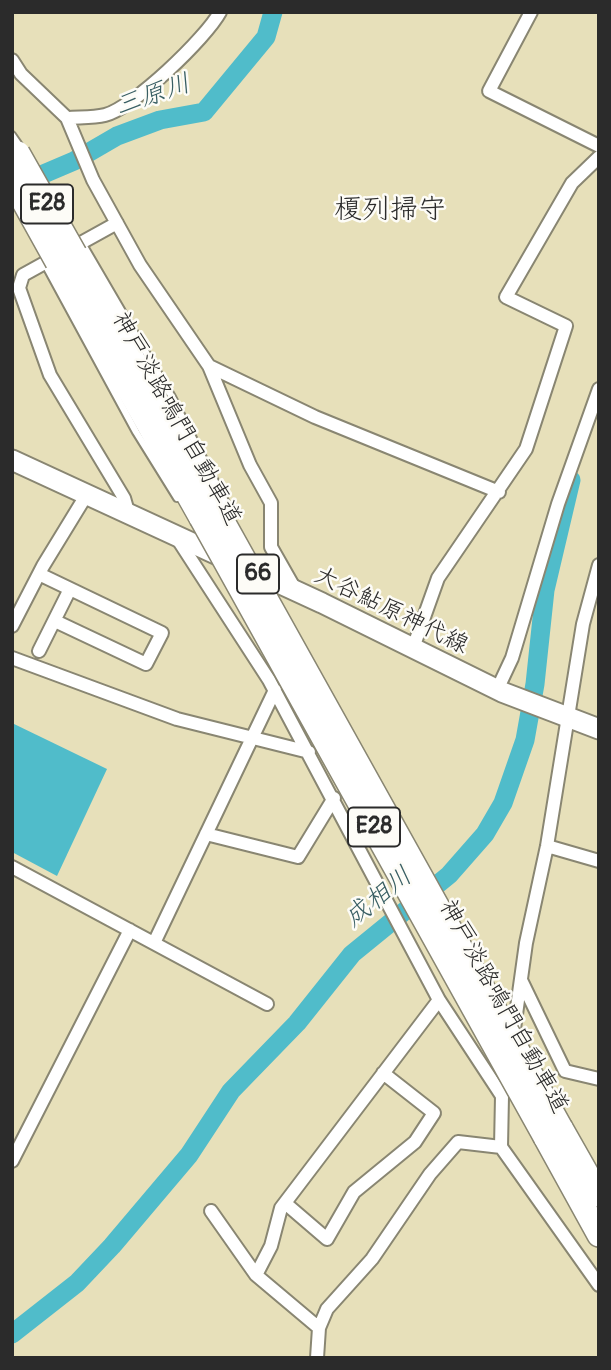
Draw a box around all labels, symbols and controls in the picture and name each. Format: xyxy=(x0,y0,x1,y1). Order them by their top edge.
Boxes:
water label: 三原川 xyxy=(111,69,195,123)
road number: E28 xyxy=(21,184,73,224)
district label: 榎列掃守 xyxy=(334,194,446,228)
street label: 神戸淡路鳴門自動車道 xyxy=(105,307,247,531)
road number: 66 xyxy=(237,554,279,594)
street label: 大谷鮎原神代線 xyxy=(309,561,473,661)
road number: E28 xyxy=(348,807,400,846)
water label: 成相川 xyxy=(339,861,419,935)
street label: 神戸淡路鳴門自動車道 xyxy=(432,895,574,1119)

